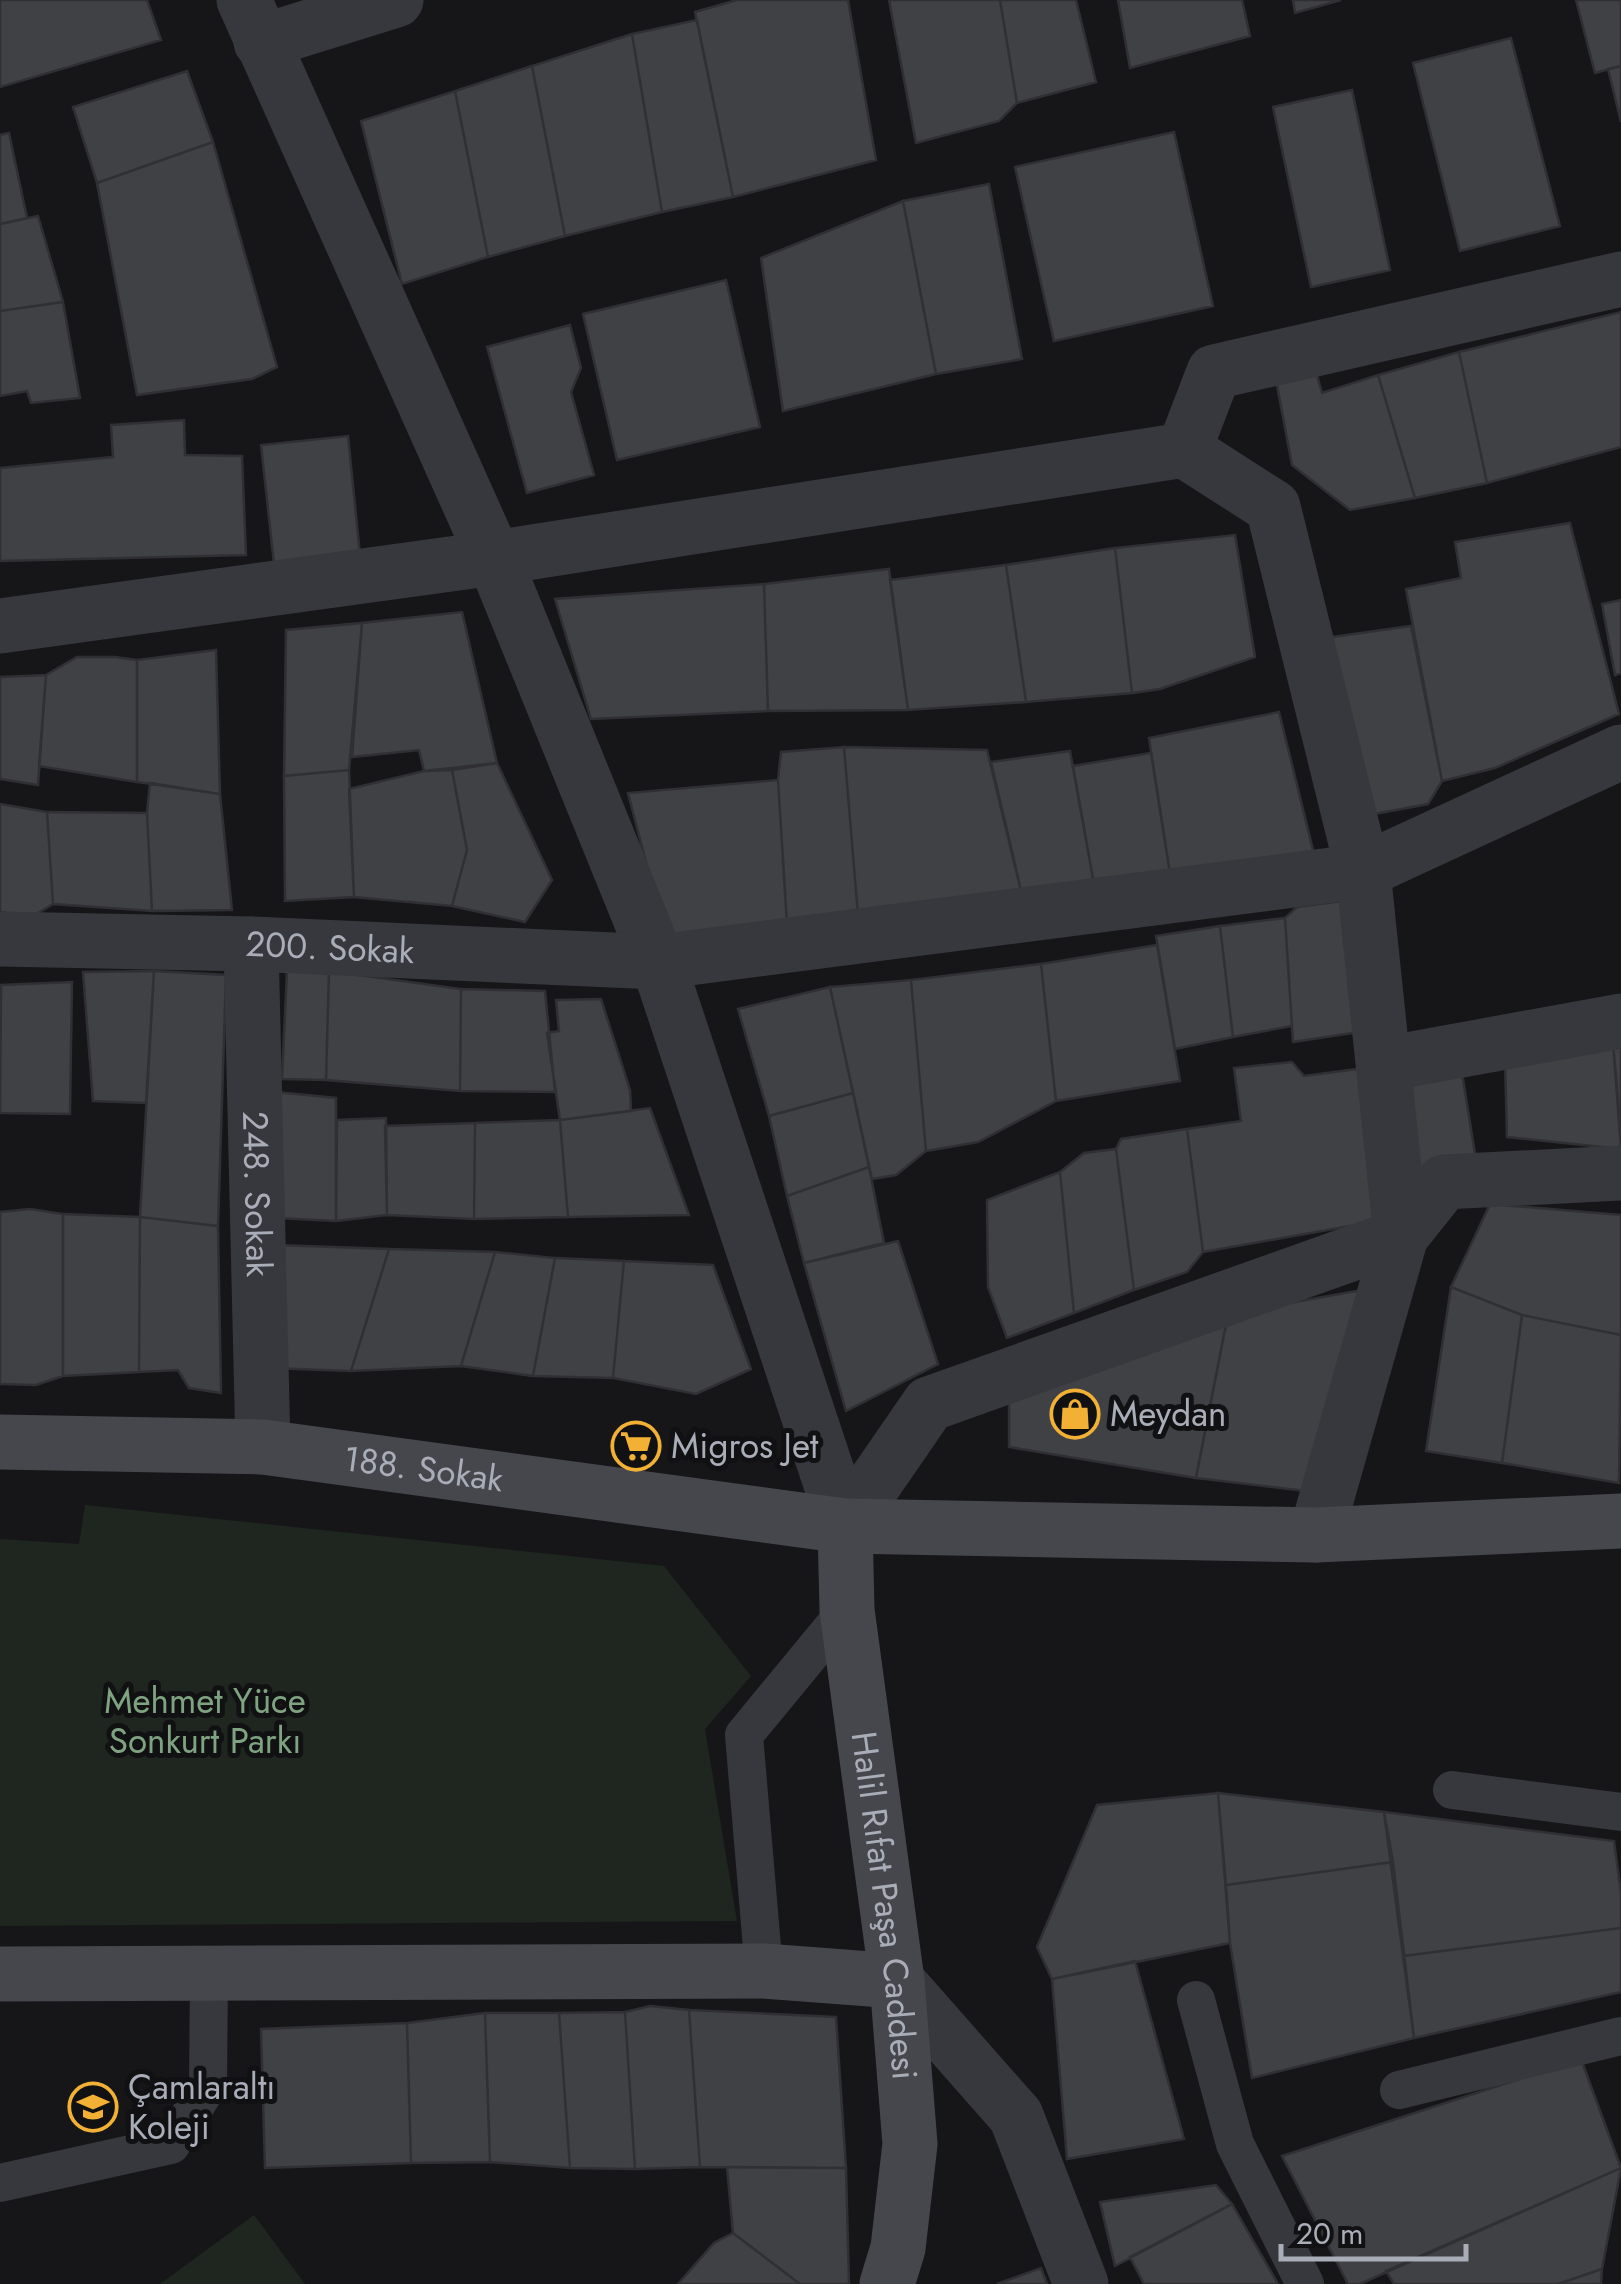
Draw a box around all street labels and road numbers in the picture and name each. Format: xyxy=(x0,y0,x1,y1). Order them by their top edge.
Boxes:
street label: 200. Sokak xyxy=(244,919,416,976)
street label: 248. Sokak xyxy=(230,1110,284,1278)
street label: 188. Sokak xyxy=(341,1433,507,1504)
street label: Halil Rıfat Paşa Caddesi xyxy=(839,1728,930,2082)

